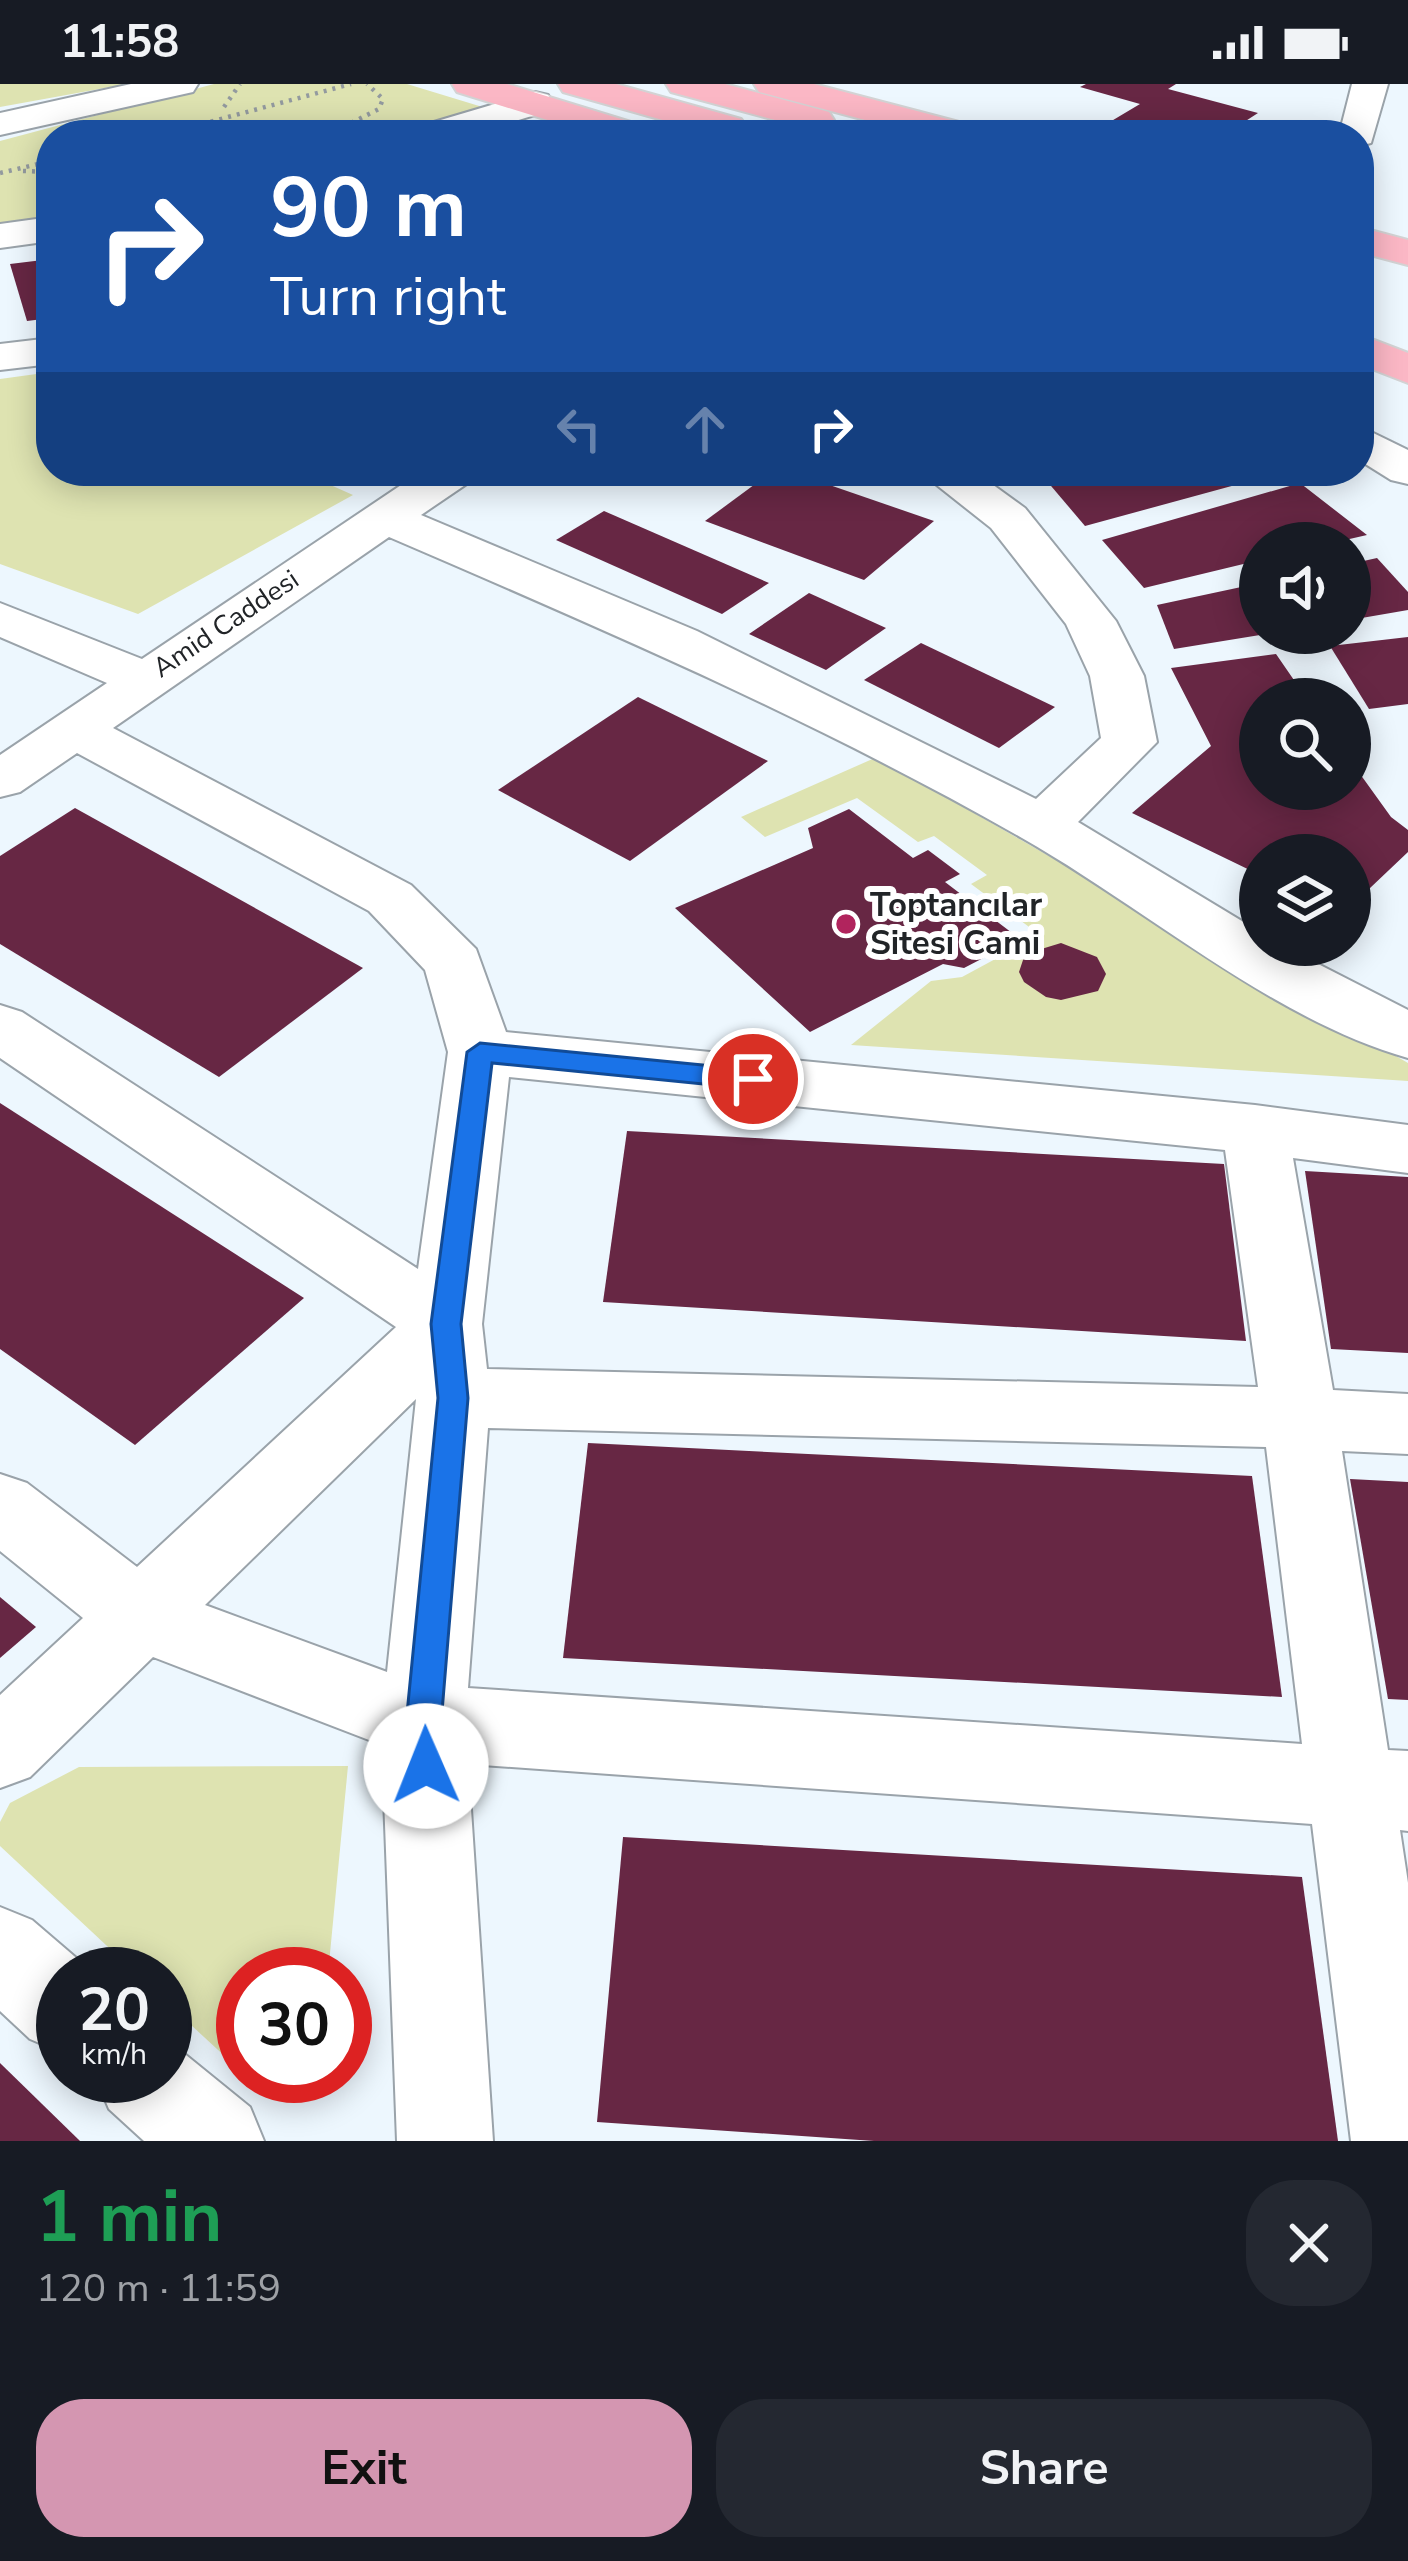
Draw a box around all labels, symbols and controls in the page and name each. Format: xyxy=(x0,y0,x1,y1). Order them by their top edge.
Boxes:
text: 11:58 xyxy=(60,12,179,73)
text: 90 m xyxy=(270,151,467,266)
icon: right xyxy=(72,168,228,324)
text: Turn right xyxy=(270,260,506,334)
icon: left xyxy=(546,396,612,462)
icon: ahead xyxy=(672,396,738,462)
icon: right xyxy=(798,396,864,462)
map controls xyxy=(1239,522,1371,966)
button: sound xyxy=(1239,522,1371,654)
street label: Amid Caddesi xyxy=(146,561,306,687)
button: search xyxy=(1239,678,1371,810)
button: layers xyxy=(1239,834,1371,966)
place label: Toptancılar Sitesi Cami xyxy=(870,883,1042,966)
marker: Toptancılar Sitesi Cami xyxy=(833,911,859,937)
pin xyxy=(702,1028,804,1130)
icon: arrive xyxy=(720,1046,786,1112)
position arrow xyxy=(363,1703,489,1829)
speed limit sign: 30 xyxy=(216,1947,372,2103)
text: 20 xyxy=(78,1969,150,2051)
text: km/h xyxy=(81,2034,147,2075)
text: 1 min xyxy=(36,2168,222,2266)
button: close xyxy=(1246,2180,1372,2306)
text: 120 m · 11:59 xyxy=(36,2262,281,2315)
button: Exit xyxy=(36,2399,692,2537)
button: Share xyxy=(716,2399,1372,2537)

